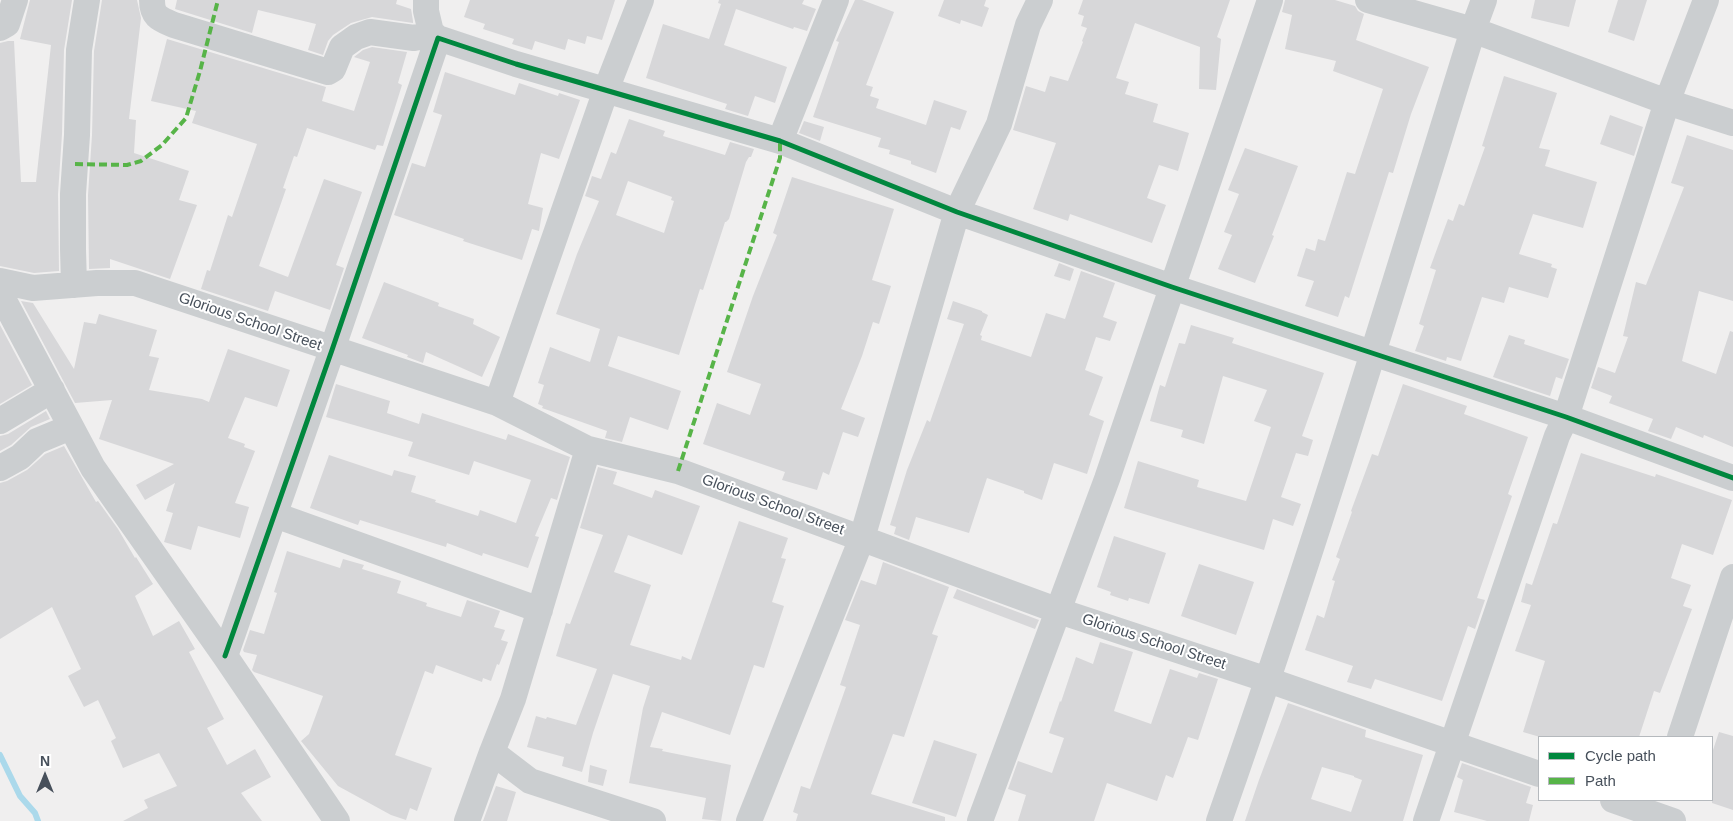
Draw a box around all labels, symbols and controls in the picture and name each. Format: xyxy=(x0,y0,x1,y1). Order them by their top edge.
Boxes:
street label: Glorious School Street xyxy=(176,289,324,355)
street label: Glorious School Street xyxy=(699,471,847,539)
street label: Glorious School Street xyxy=(1080,610,1228,674)
legend xyxy=(1538,736,1713,801)
text: Cycle path xyxy=(1585,747,1656,764)
north arrow xyxy=(20,751,70,801)
text: N xyxy=(40,753,50,769)
text: Path xyxy=(1585,772,1616,789)

